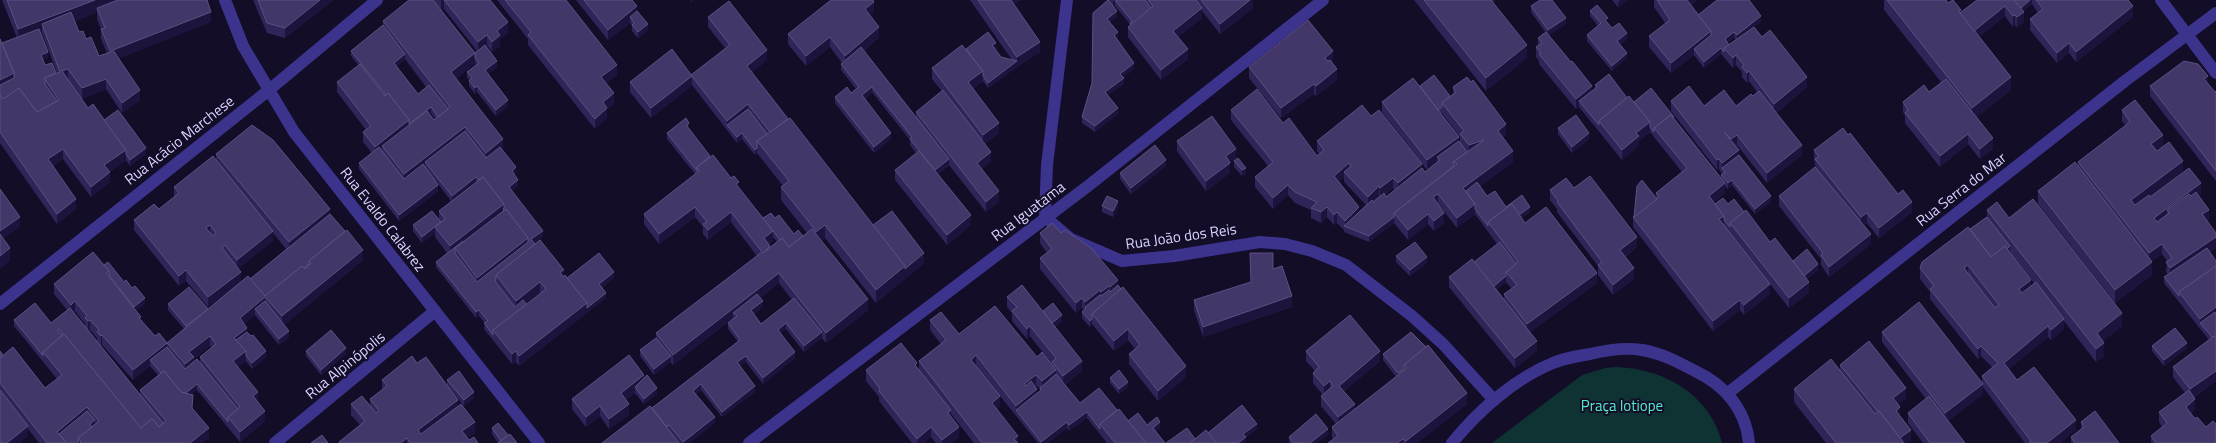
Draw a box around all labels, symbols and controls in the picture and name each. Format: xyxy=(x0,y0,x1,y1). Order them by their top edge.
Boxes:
street label: Rua Acácio Marchese xyxy=(119,90,239,190)
street label: Rua Serra do Mar xyxy=(1911,146,2011,232)
street label: Rua Evaldo Calabrez xyxy=(335,162,431,276)
street label: Rua Iguatama xyxy=(986,175,1070,247)
street label: Rua João dos Reis xyxy=(1124,217,1238,255)
street label: Rua Alpinópolis xyxy=(300,325,390,404)
park label: Praça Iotiope xyxy=(1581,394,1663,417)

